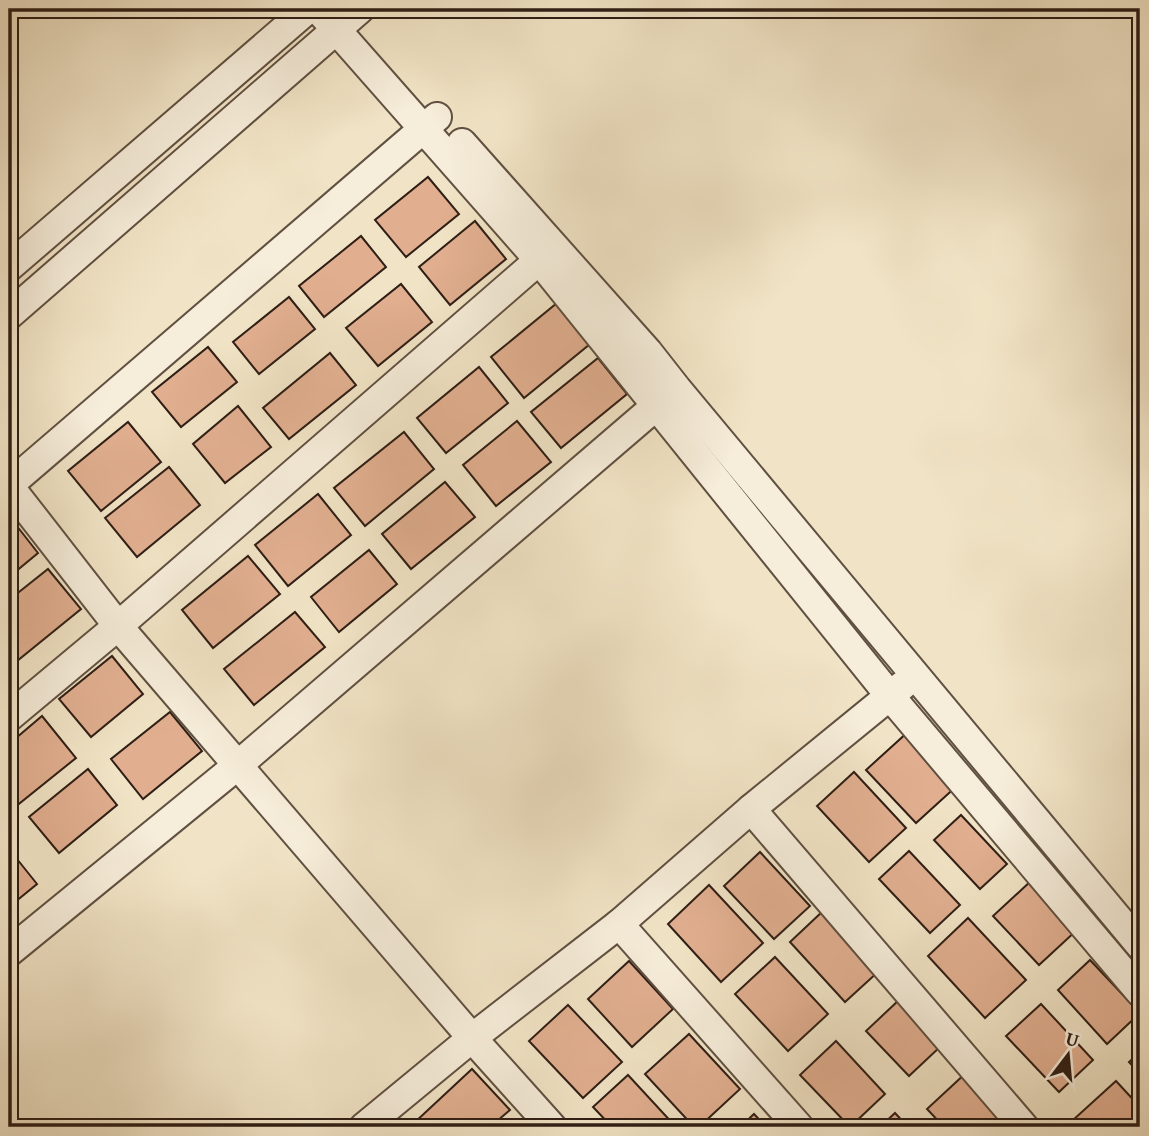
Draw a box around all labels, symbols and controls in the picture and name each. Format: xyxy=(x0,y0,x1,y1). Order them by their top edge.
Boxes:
north arrow xyxy=(1034,1020,1104,1090)
text: U xyxy=(1063,1023,1083,1054)

